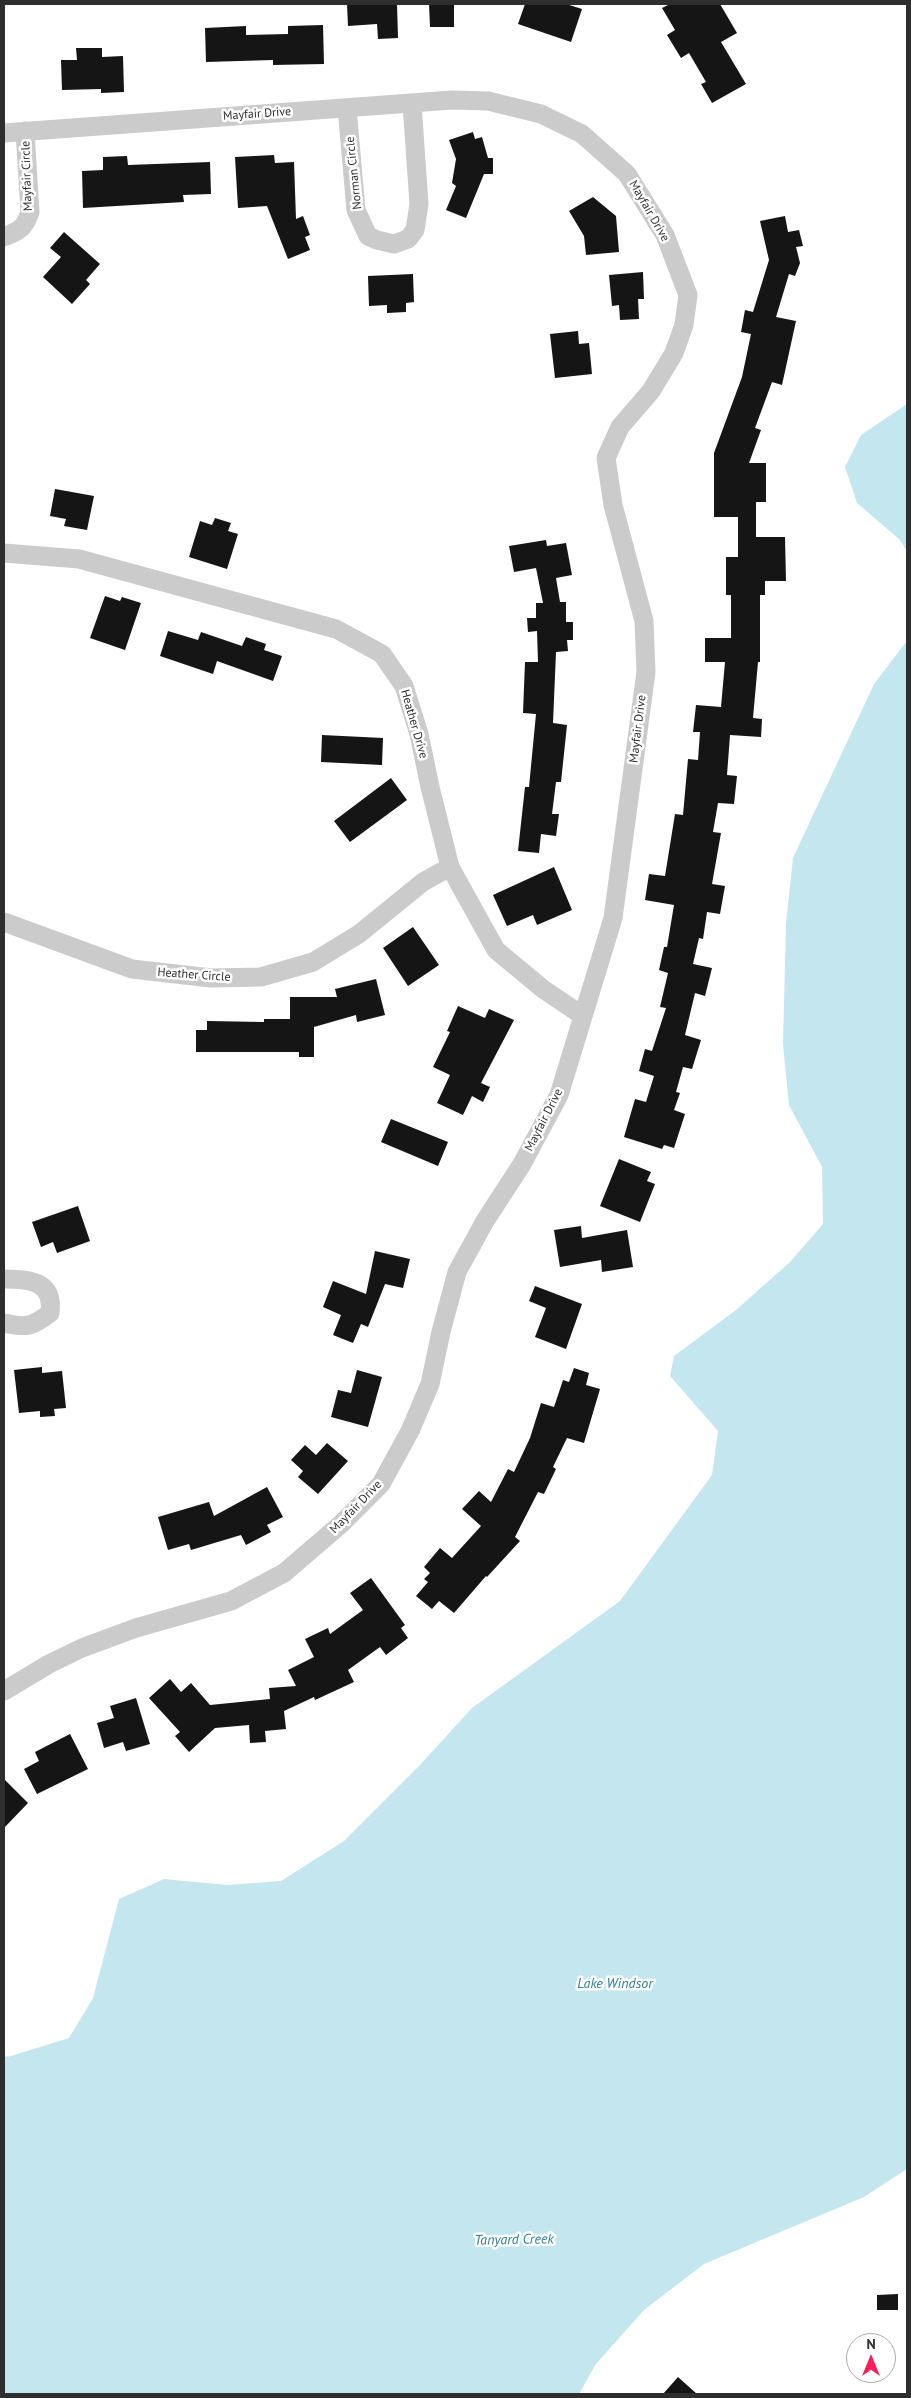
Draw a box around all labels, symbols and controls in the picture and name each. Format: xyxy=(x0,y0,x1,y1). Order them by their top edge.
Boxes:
street label: Mayfair Drive xyxy=(222,104,292,124)
street label: Norman Circle xyxy=(343,136,365,210)
street label: Mayfair Circle xyxy=(19,141,35,211)
street label: Mayfair Drive xyxy=(626,178,672,244)
street label: Heather Drive xyxy=(397,688,431,760)
street label: Mayfair Drive xyxy=(627,694,649,764)
street label: Heather Circle xyxy=(157,965,231,985)
street label: Mayfair Drive xyxy=(522,1086,566,1154)
street label: Mayfair Drive xyxy=(327,1477,385,1537)
water label: Lake Windsor xyxy=(577,1976,653,1992)
water label: Tanyard Creek xyxy=(474,2231,554,2249)
north arrow xyxy=(846,2333,896,2383)
text: N xyxy=(866,2335,876,2353)

